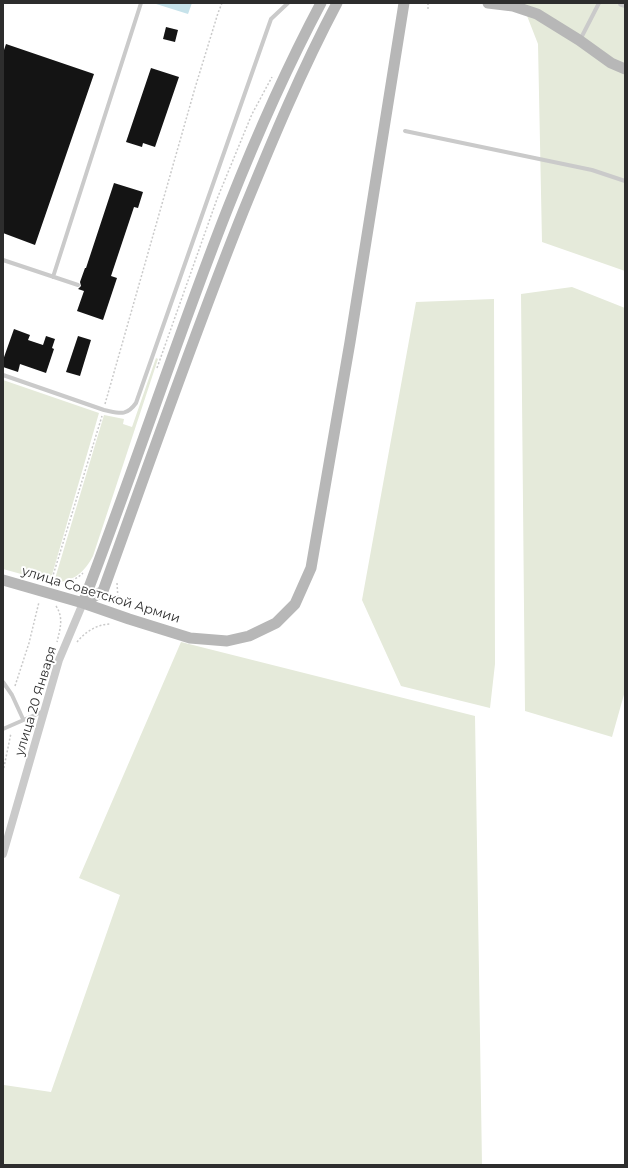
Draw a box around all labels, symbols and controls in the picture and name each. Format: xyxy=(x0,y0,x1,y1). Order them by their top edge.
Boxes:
street label: улица Советской Армии xyxy=(20,563,182,627)
street label: улица 20 Января xyxy=(12,644,60,758)

